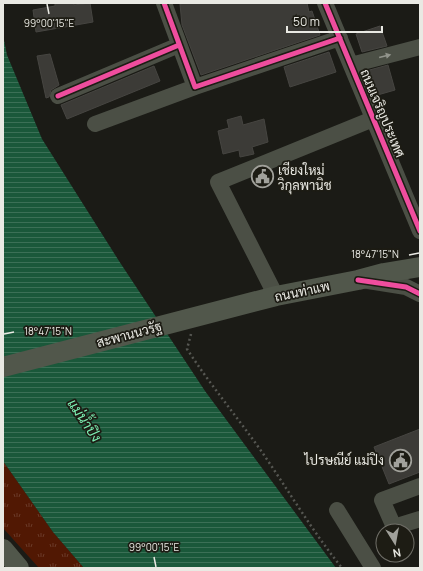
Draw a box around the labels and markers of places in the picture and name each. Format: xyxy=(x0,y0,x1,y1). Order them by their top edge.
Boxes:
place label: เชียงใหม่ วิกุลพานิช xyxy=(278,161,332,195)
public building icon: เชียงใหม่ วิกุลพานิช xyxy=(249,164,275,190)
public building icon: ไปรษณีย์ แม่ปิง xyxy=(387,447,413,473)
place label: ไปรษณีย์ แม่ปิง xyxy=(304,451,384,469)

